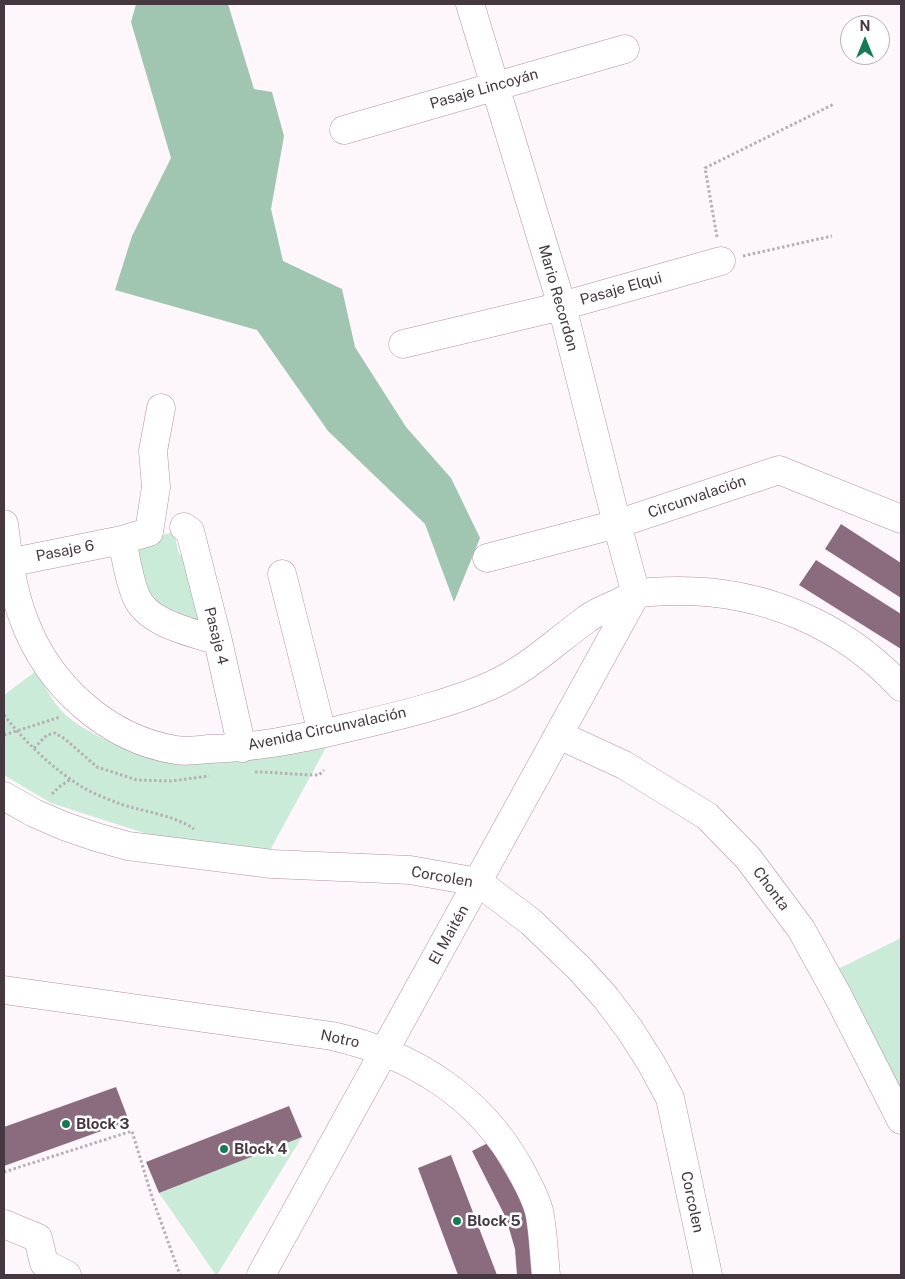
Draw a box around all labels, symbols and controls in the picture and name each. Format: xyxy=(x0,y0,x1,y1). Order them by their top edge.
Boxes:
north arrow xyxy=(840,15,890,65)
text: N xyxy=(860,18,870,34)
street label: Pasaje Lincoyán xyxy=(428,65,540,113)
street label: Mario Recordon xyxy=(534,243,582,353)
street label: Pasaje Elqui xyxy=(578,269,664,309)
street label: Circunvalación xyxy=(646,472,748,522)
street label: Pasaje 6 xyxy=(34,537,96,565)
street label: Pasaje 4 xyxy=(200,605,232,667)
street label: Avenida Circunvalación xyxy=(246,703,408,755)
street label: Corcolen xyxy=(410,863,474,891)
street label: Chonta xyxy=(749,864,793,914)
street label: El Maitén xyxy=(425,902,473,968)
street label: Notro xyxy=(319,1026,361,1052)
place label: Block 3 xyxy=(76,1115,130,1133)
marker: Block 3 xyxy=(60,1118,72,1130)
place label: Block 4 xyxy=(234,1140,287,1158)
marker: Block 4 xyxy=(218,1143,230,1155)
street label: Corcolen xyxy=(677,1170,707,1234)
place label: Block 5 xyxy=(467,1212,521,1230)
marker: Block 5 xyxy=(451,1215,463,1227)

